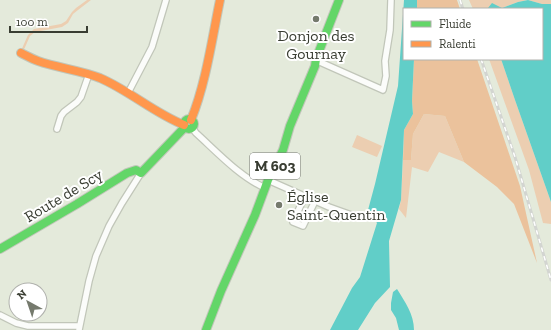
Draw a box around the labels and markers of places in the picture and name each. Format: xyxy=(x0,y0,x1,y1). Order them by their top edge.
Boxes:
marker: Donjon des Gournay xyxy=(311,14,321,24)
place label: Donjon des Gournay xyxy=(277,26,355,63)
place label: Église Saint-Quentin xyxy=(287,187,386,224)
marker: Église Saint-Quentin xyxy=(274,200,284,210)

